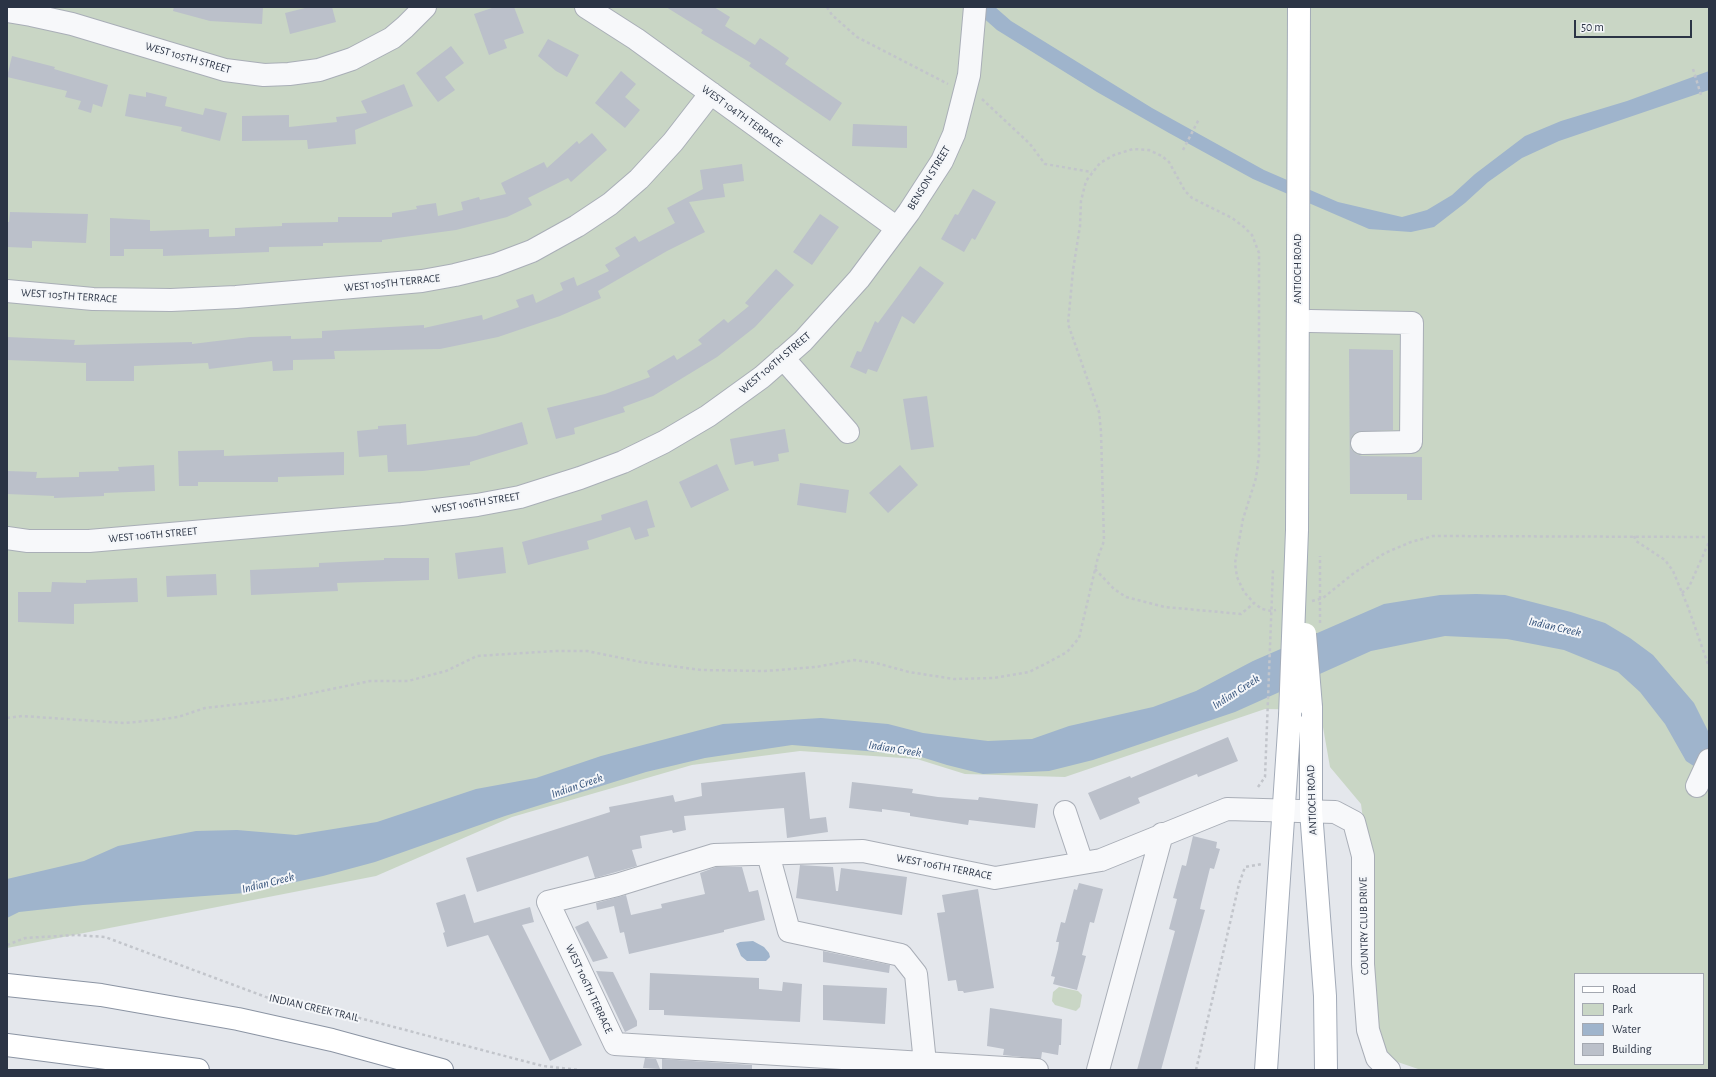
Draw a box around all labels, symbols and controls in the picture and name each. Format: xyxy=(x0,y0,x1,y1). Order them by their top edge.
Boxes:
scale bar xyxy=(1576,12,1694,38)
text: 50 m xyxy=(1581,21,1604,33)
street label: WEST 105TH STREET xyxy=(144,39,232,77)
street label: WEST 104TH TERRACE xyxy=(699,82,785,150)
street label: BENSON STREET xyxy=(905,143,953,213)
street label: ANTIOCH ROAD xyxy=(1291,234,1305,304)
street label: WEST 105TH TERRACE xyxy=(343,271,441,295)
street label: WEST 105TH TERRACE xyxy=(20,286,118,306)
street label: WEST 106TH STREET xyxy=(737,329,813,397)
street label: WEST 106TH STREET xyxy=(431,489,521,517)
street label: WEST 106TH STREET xyxy=(108,525,198,545)
water label: Indian Creek xyxy=(1527,614,1583,640)
water label: Indian Creek xyxy=(1210,671,1262,713)
water label: Indian Creek xyxy=(868,738,922,760)
street label: ANTIOCH ROAD xyxy=(1304,765,1320,835)
water label: Indian Creek xyxy=(549,771,605,801)
street label: WEST 106TH TERRACE xyxy=(895,851,993,883)
water label: Indian Creek xyxy=(240,870,296,896)
street label: COUNTRY CLUB DRIVE xyxy=(1357,877,1371,975)
street label: WEST 106TH TERRACE xyxy=(563,942,615,1036)
legend xyxy=(1574,973,1704,1065)
text: Road xyxy=(1612,983,1636,995)
street label: INDIAN CREEK TRAIL xyxy=(268,991,360,1025)
text: Park xyxy=(1612,1003,1633,1015)
text: Water xyxy=(1612,1023,1641,1035)
text: Building xyxy=(1612,1043,1652,1055)

